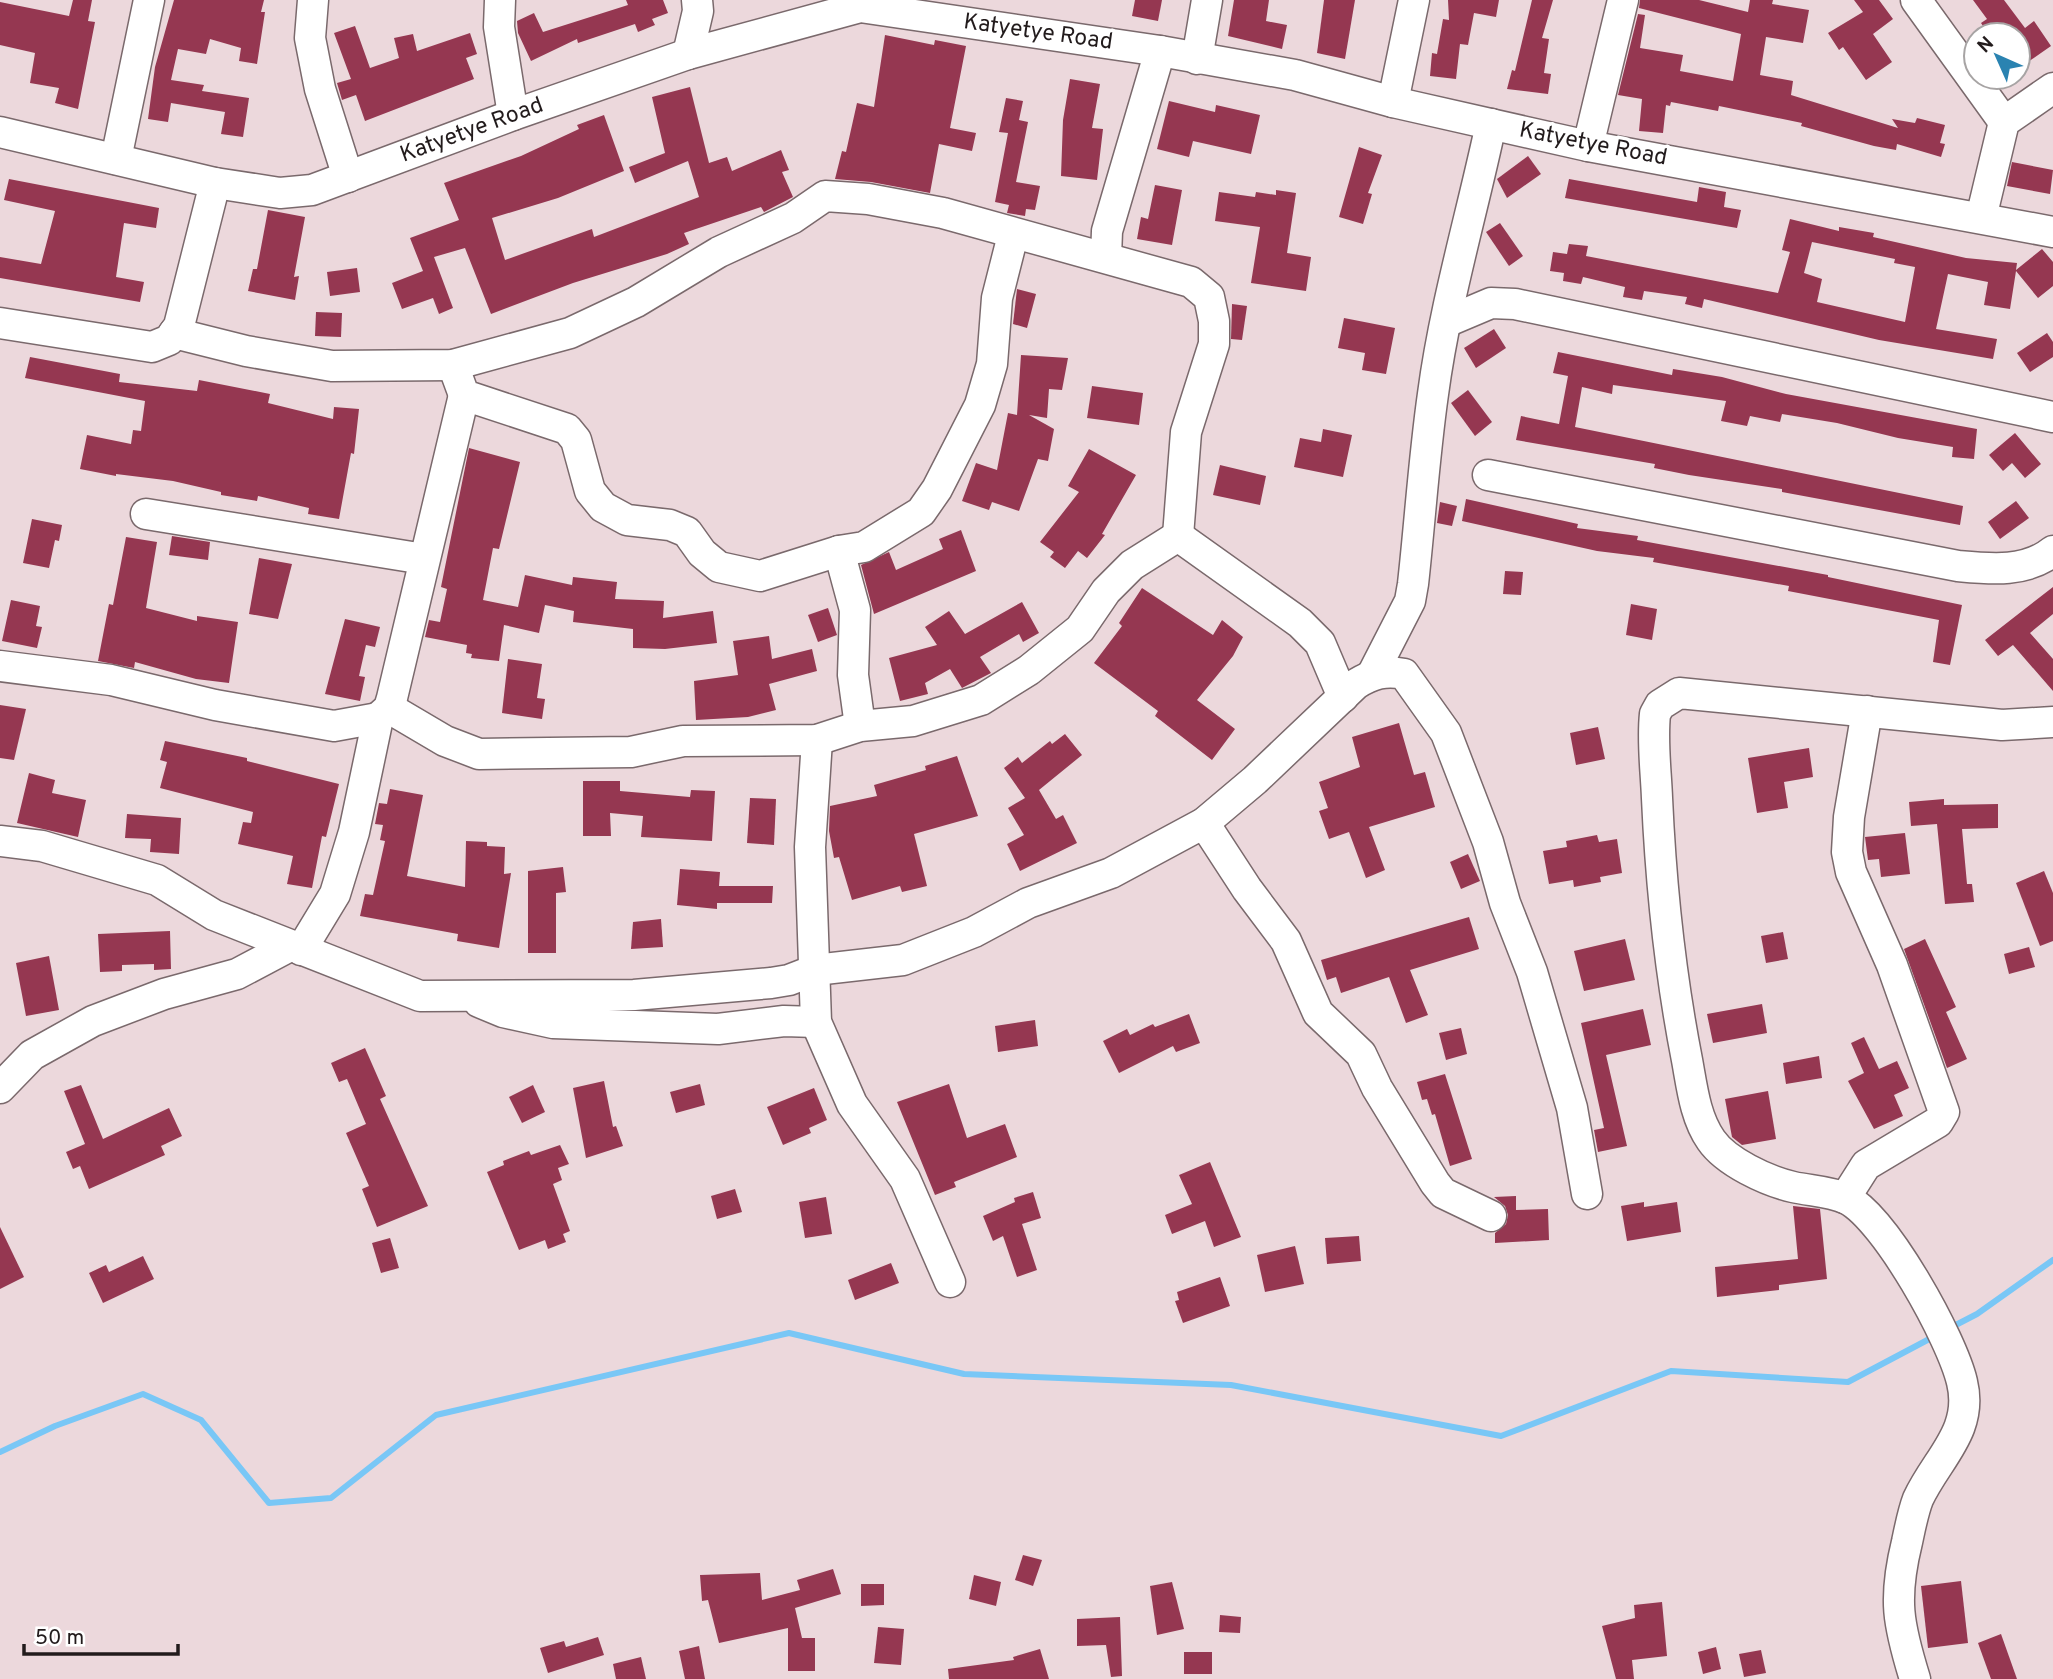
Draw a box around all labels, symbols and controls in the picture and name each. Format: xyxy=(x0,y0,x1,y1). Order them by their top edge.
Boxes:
street label: Katyetye Road xyxy=(962,8,1114,58)
north arrow xyxy=(1962,21,2032,91)
text: N xyxy=(1973,32,2000,59)
street label: Katyetye Road xyxy=(396,92,548,170)
street label: Katyetye Road xyxy=(1516,116,1670,174)
scale bar xyxy=(24,1612,178,1656)
text: 50 m xyxy=(35,1625,84,1652)

